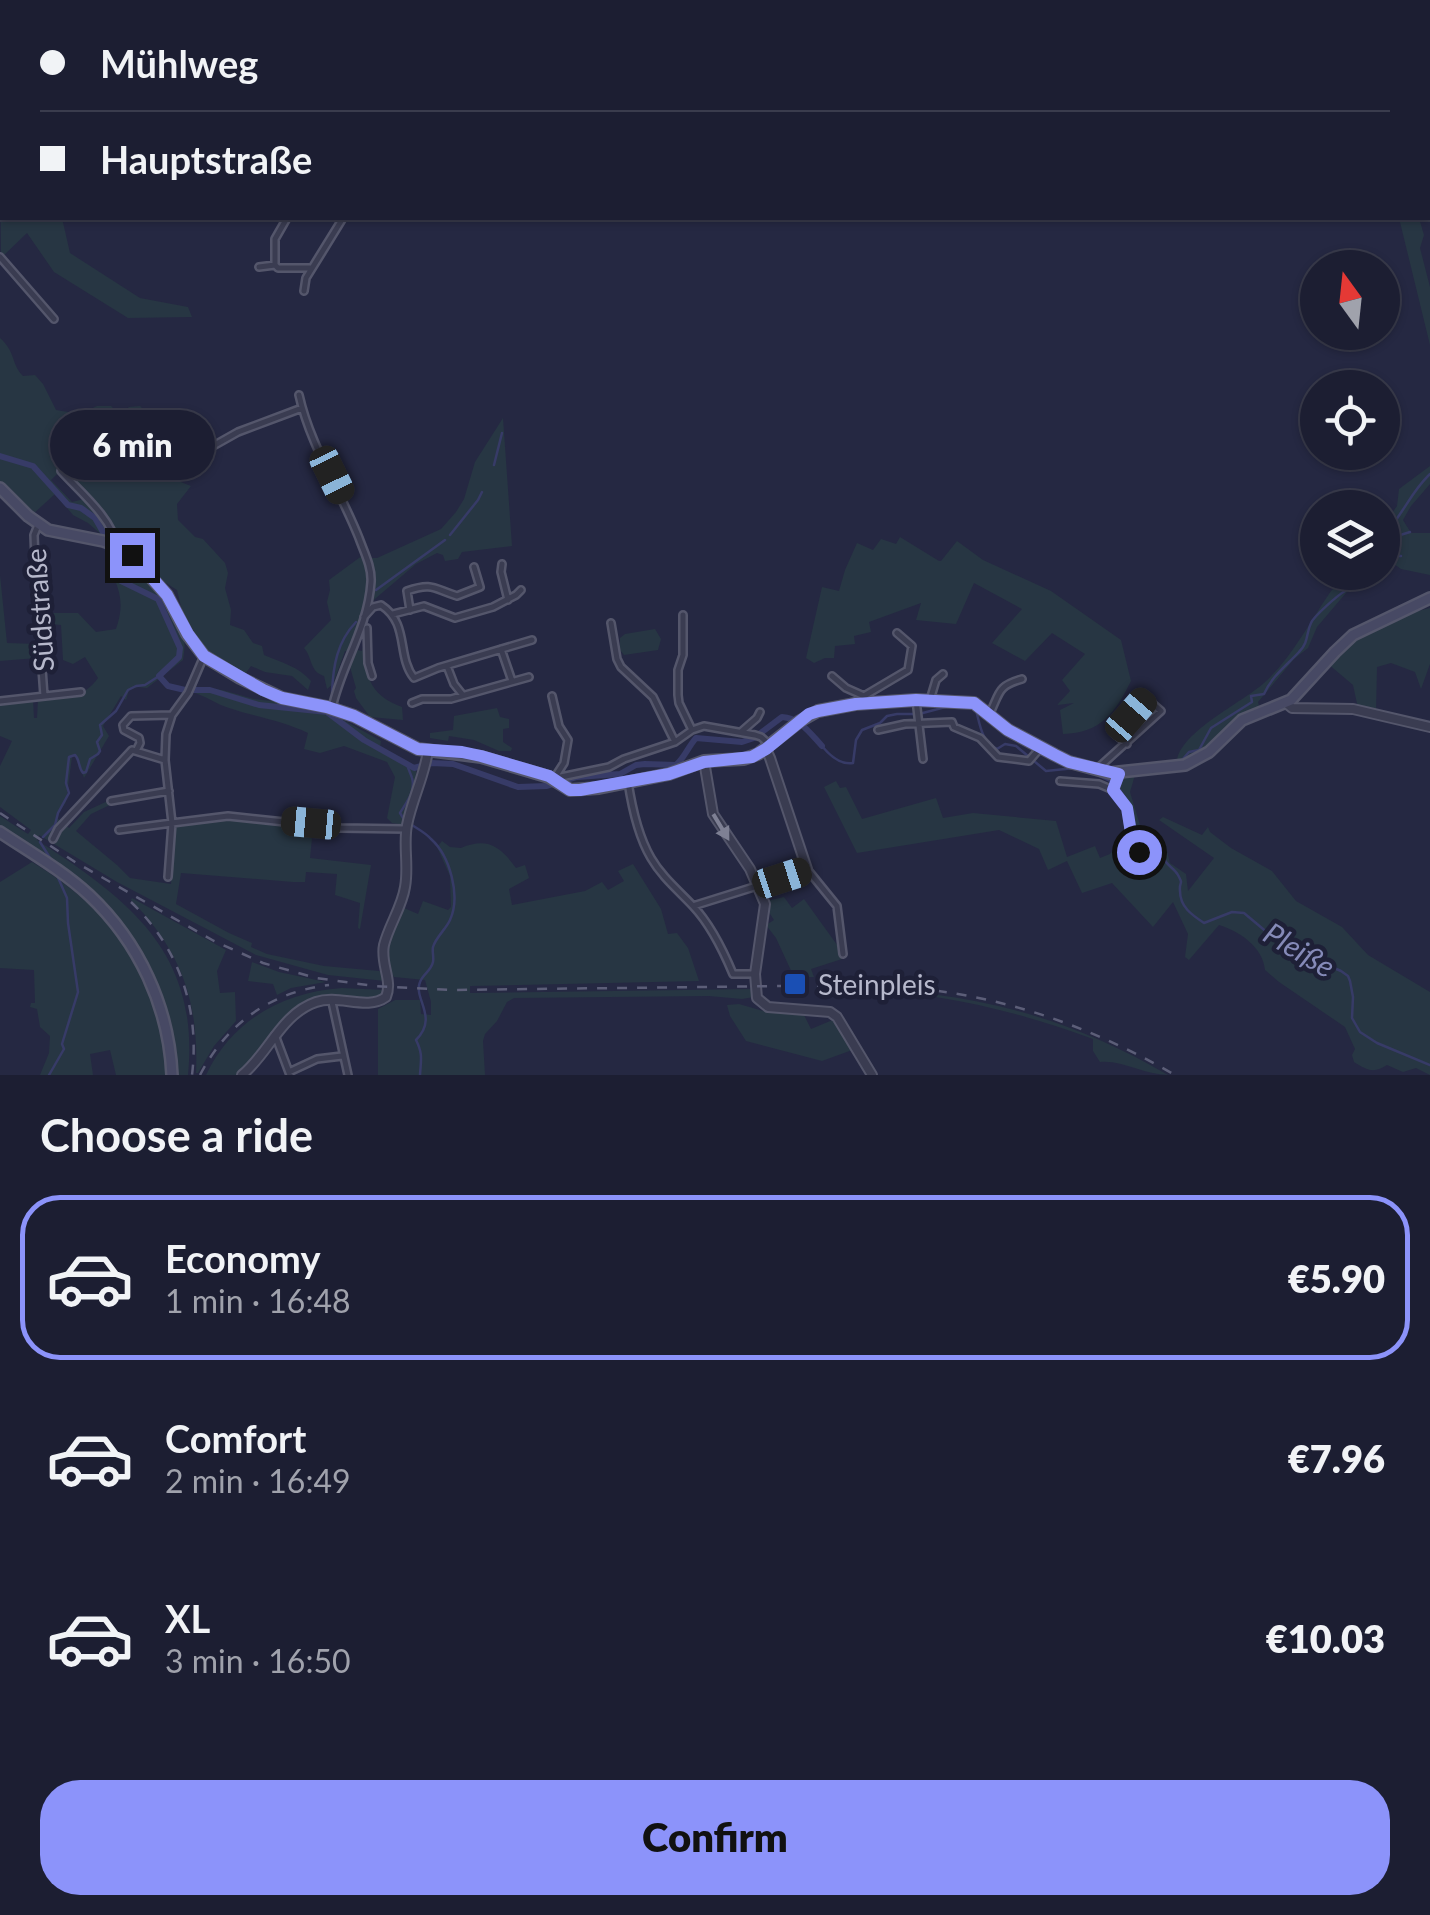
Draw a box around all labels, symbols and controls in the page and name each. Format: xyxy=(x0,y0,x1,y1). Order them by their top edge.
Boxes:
text: Mühlweg xyxy=(100,40,258,86)
text: Hauptstraße xyxy=(100,136,312,182)
north arrow xyxy=(1300,250,1400,350)
map controls xyxy=(1300,250,1400,590)
button: locate xyxy=(1300,370,1400,470)
callout: 6 min xyxy=(49,410,214,480)
text: 6 min xyxy=(93,425,172,464)
car xyxy=(305,441,359,509)
button: layers xyxy=(1300,490,1400,590)
route end xyxy=(110,533,155,578)
street label: Südstraße xyxy=(18,547,60,673)
car xyxy=(1100,683,1162,747)
car xyxy=(280,805,342,841)
one-way arrow xyxy=(712,813,729,841)
route start xyxy=(1117,830,1162,875)
car xyxy=(749,854,815,902)
water label: Pleiße xyxy=(1258,914,1342,984)
place label: Steinpleis xyxy=(818,967,936,1001)
marker: Steinpleis xyxy=(782,971,808,997)
text: Choose a ride xyxy=(40,1108,313,1162)
icon: car xyxy=(45,1233,135,1323)
text: Economy xyxy=(165,1235,320,1281)
text: €5.90 xyxy=(1288,1255,1385,1301)
text: 1 min · 16:48 xyxy=(165,1281,351,1320)
icon: car xyxy=(45,1413,135,1503)
text: Comfort xyxy=(165,1415,306,1461)
text: €7.96 xyxy=(1288,1435,1385,1481)
text: 2 min · 16:49 xyxy=(165,1461,351,1500)
icon: car xyxy=(45,1593,135,1683)
text: XL xyxy=(165,1595,210,1641)
text: €10.03 xyxy=(1266,1615,1385,1661)
text: 3 min · 16:50 xyxy=(165,1641,351,1680)
button: Confirm xyxy=(40,1780,1390,1895)

